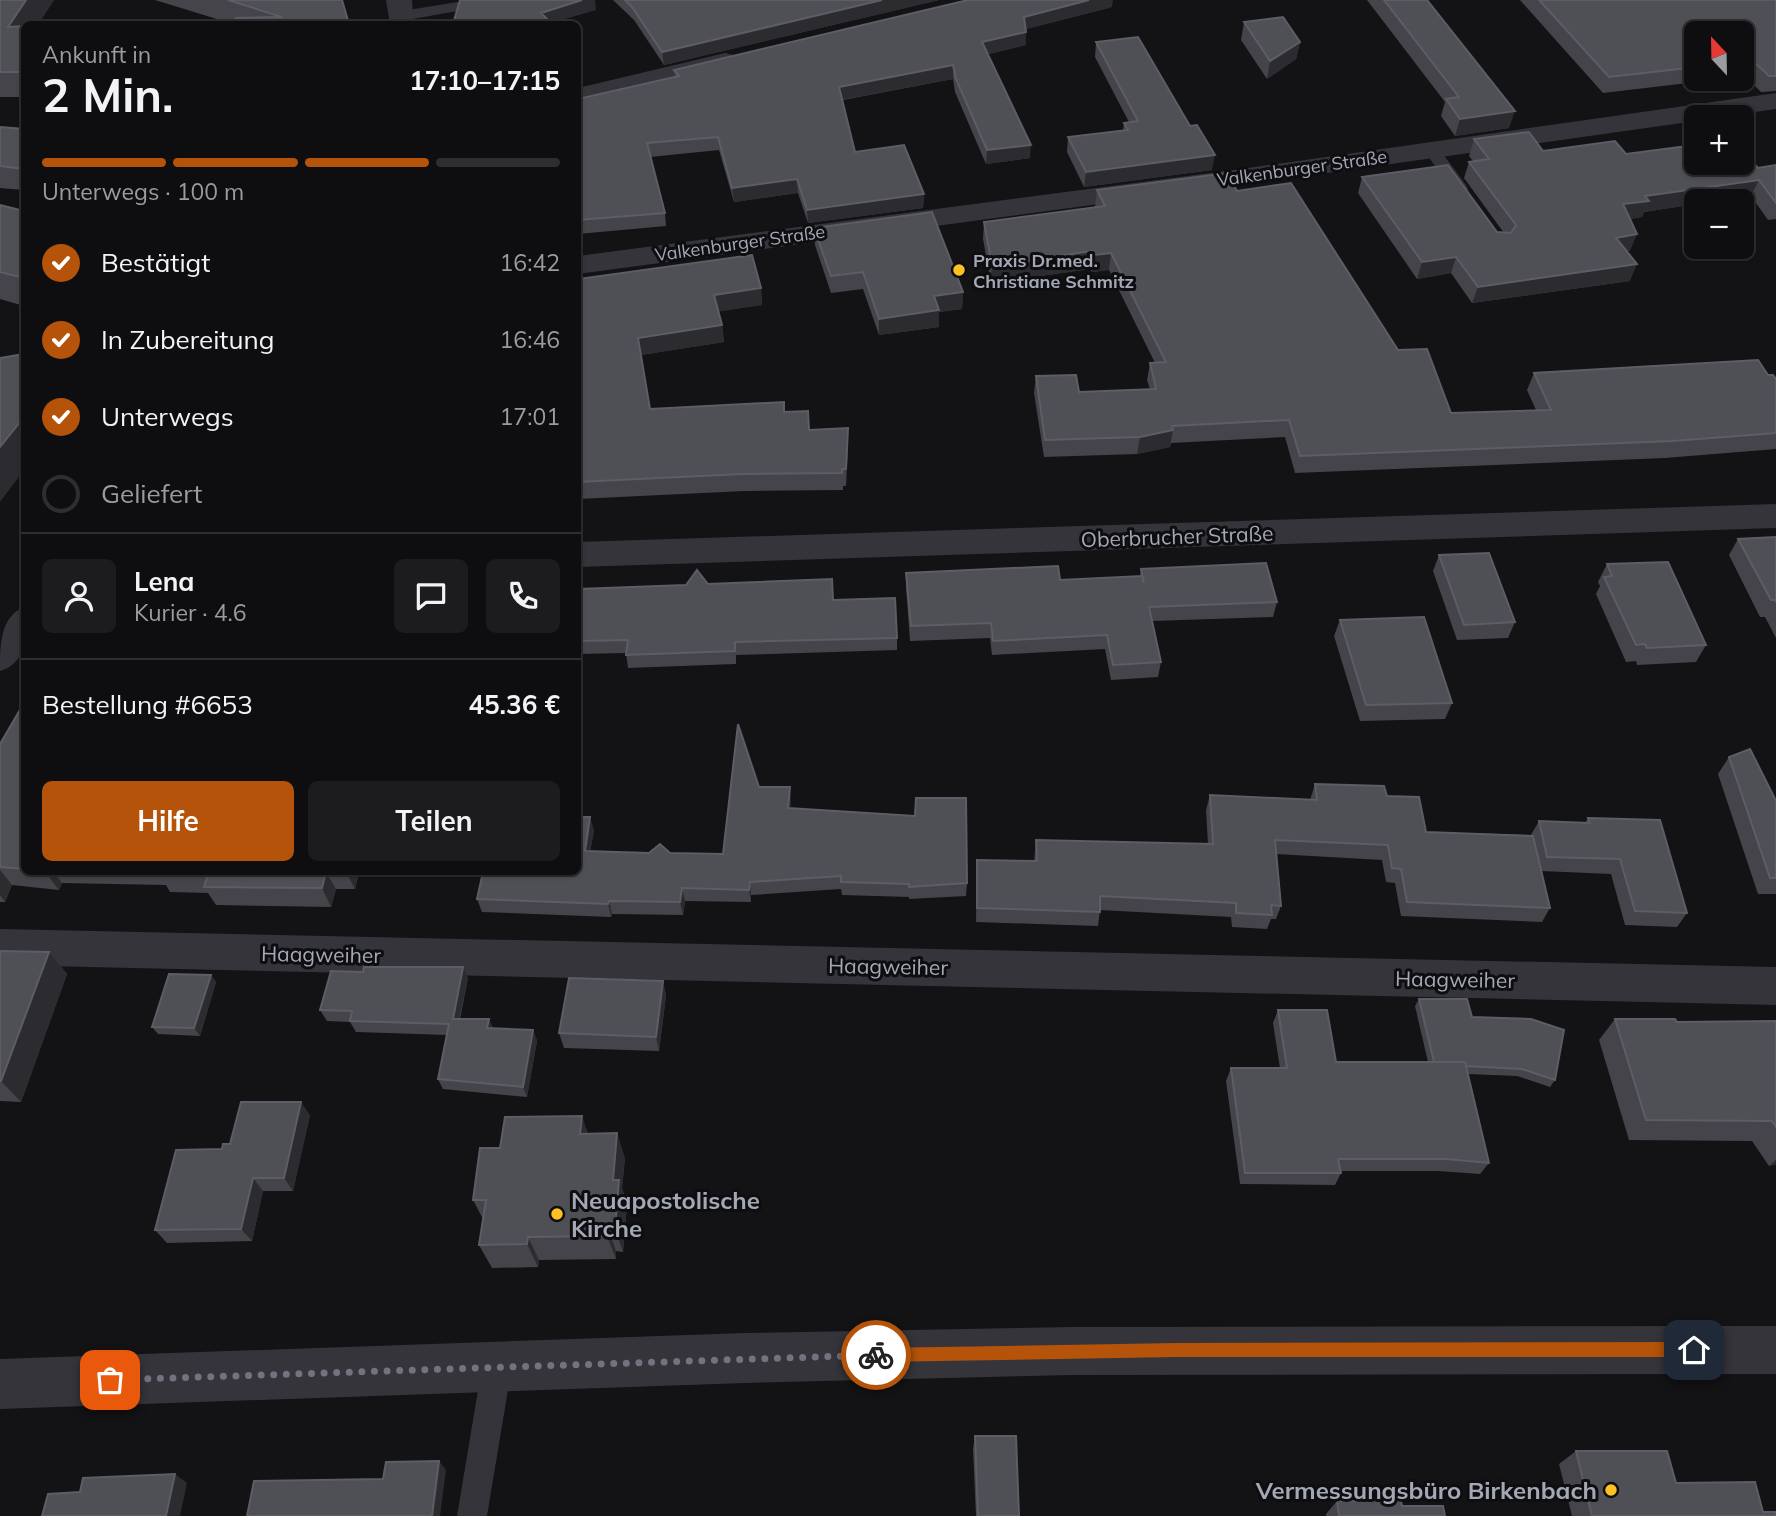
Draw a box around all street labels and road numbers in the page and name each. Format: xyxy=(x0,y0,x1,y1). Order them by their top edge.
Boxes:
street label: Valkenburger Straße xyxy=(1216,145,1388,191)
street label: Valkenburger Straße xyxy=(654,220,826,266)
street label: Oberbrucher Straße xyxy=(1080,520,1274,552)
street label: Haagweiher xyxy=(261,940,381,968)
street label: Haagweiher xyxy=(828,952,948,980)
street label: Haagweiher xyxy=(1395,965,1515,993)

